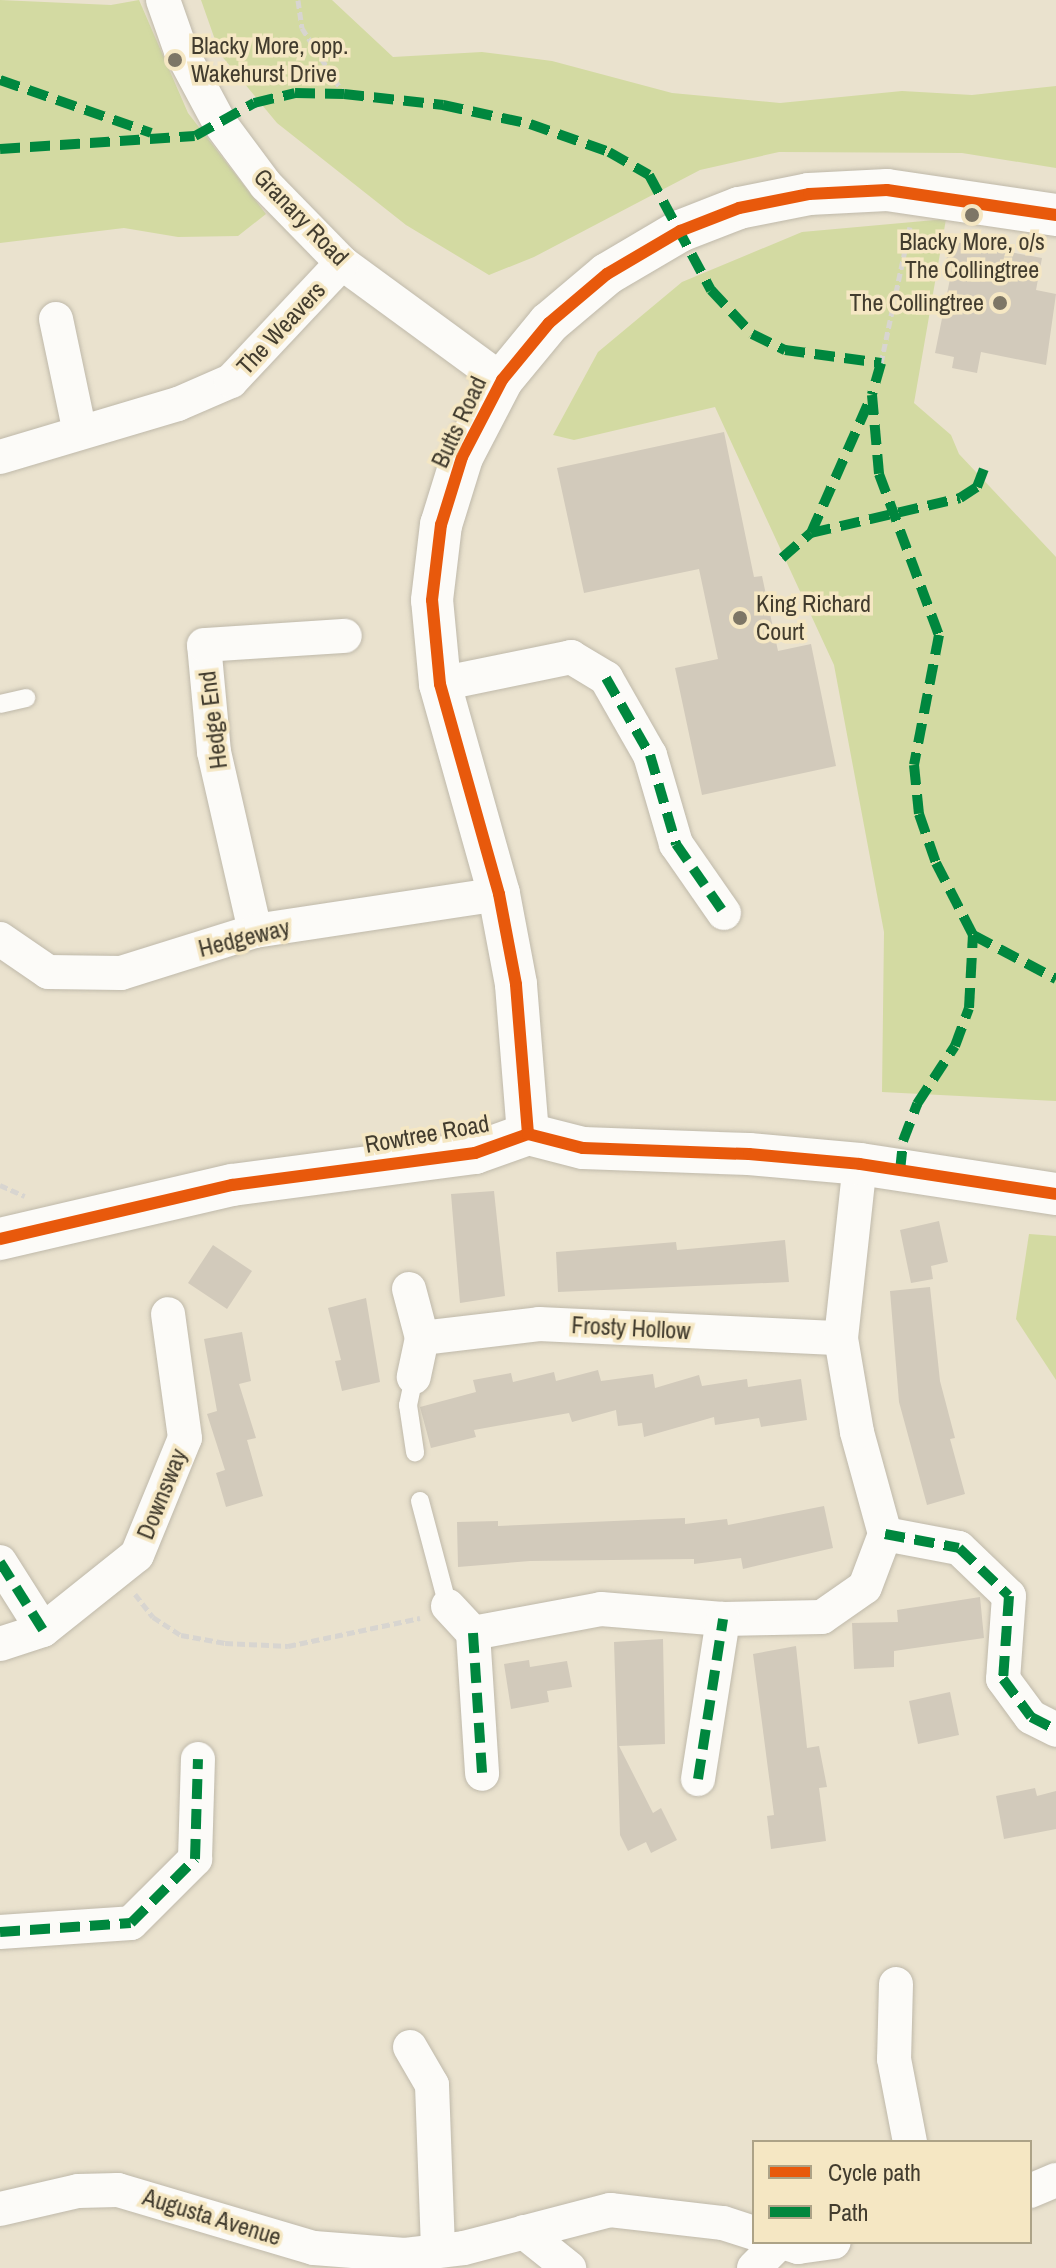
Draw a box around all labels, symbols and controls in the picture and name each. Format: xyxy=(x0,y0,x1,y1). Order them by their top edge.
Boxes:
place label: Blacky More, opp. Wakehurst Drive xyxy=(191,32,349,88)
marker: Blacky More, opp. Wakehurst Drive xyxy=(166,51,184,69)
street label: Granary Road xyxy=(248,163,354,271)
marker: Blacky More, o/s The Collingtree xyxy=(963,206,981,224)
place label: Blacky More, o/s The Collingtree xyxy=(899,228,1045,284)
street label: The Weavers xyxy=(231,276,331,380)
place label: The Collingtree xyxy=(849,289,984,317)
marker: The Collingtree xyxy=(991,294,1009,312)
street label: Butts Road xyxy=(425,372,493,472)
place label: King Richard Court xyxy=(756,590,871,646)
marker: King Richard Court xyxy=(731,609,749,627)
street label: Hedge End xyxy=(193,669,233,771)
street label: Hedgeway xyxy=(195,913,293,963)
street label: Rowtree Road xyxy=(363,1109,491,1159)
street label: Frosty Hollow xyxy=(571,1311,691,1345)
street label: Downsway xyxy=(131,1445,193,1543)
legend xyxy=(752,2140,1032,2244)
text: Cycle path xyxy=(828,2156,921,2188)
street label: Augusta Avenue xyxy=(139,2182,285,2252)
text: Path xyxy=(828,2196,869,2228)

